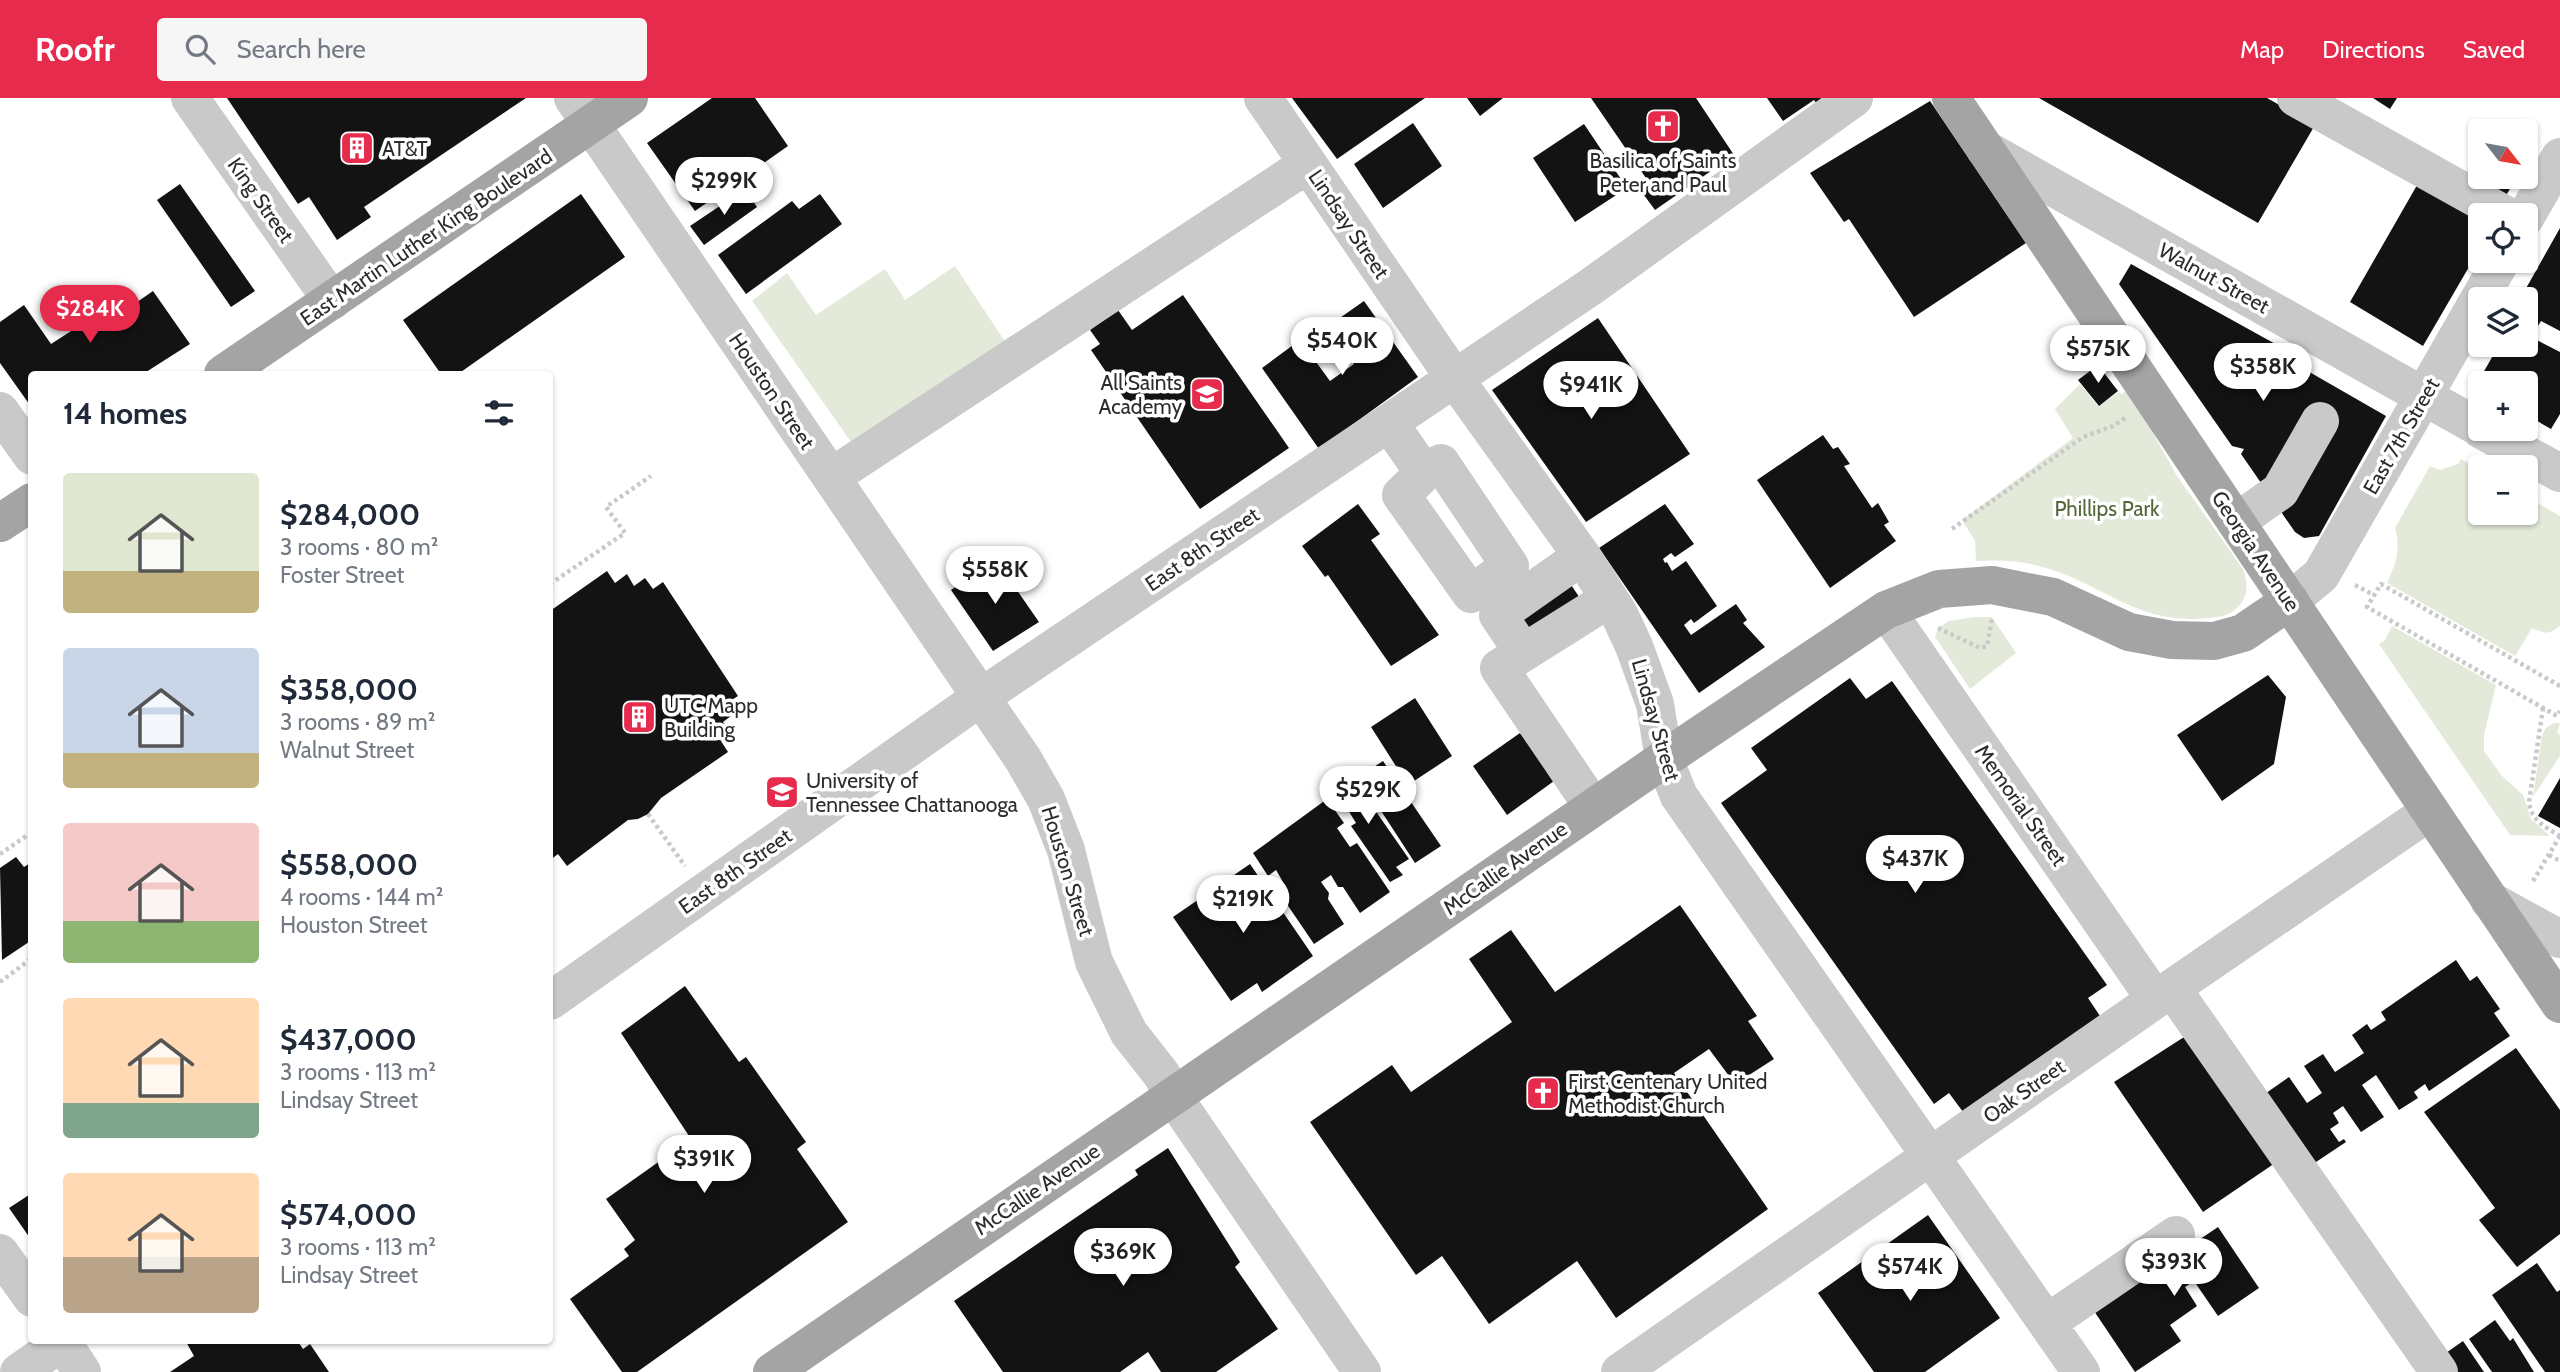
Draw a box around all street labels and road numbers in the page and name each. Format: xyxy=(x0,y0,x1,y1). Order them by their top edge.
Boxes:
street label: East Martin Luther King Boulevard xyxy=(295,143,557,331)
street label: King Street xyxy=(223,153,299,247)
street label: Lindsay Street xyxy=(1303,165,1395,283)
street label: Walnut Street xyxy=(2154,237,2274,319)
street label: Houston Street xyxy=(724,328,820,454)
street label: East 7th Street xyxy=(2358,373,2444,499)
street label: Georgia Avenue xyxy=(2207,486,2306,616)
street label: East 8th Street xyxy=(1140,502,1264,596)
street label: Lindsay Street xyxy=(1627,656,1685,784)
street label: Memorial Street xyxy=(1970,740,2072,870)
street label: Houston Street xyxy=(1036,803,1100,939)
street label: McCallie Avenue xyxy=(1438,816,1572,920)
street label: East 8th Street xyxy=(674,823,796,919)
street label: Oak Street xyxy=(1978,1054,2070,1128)
street label: McCallie Avenue xyxy=(970,1138,1105,1240)

